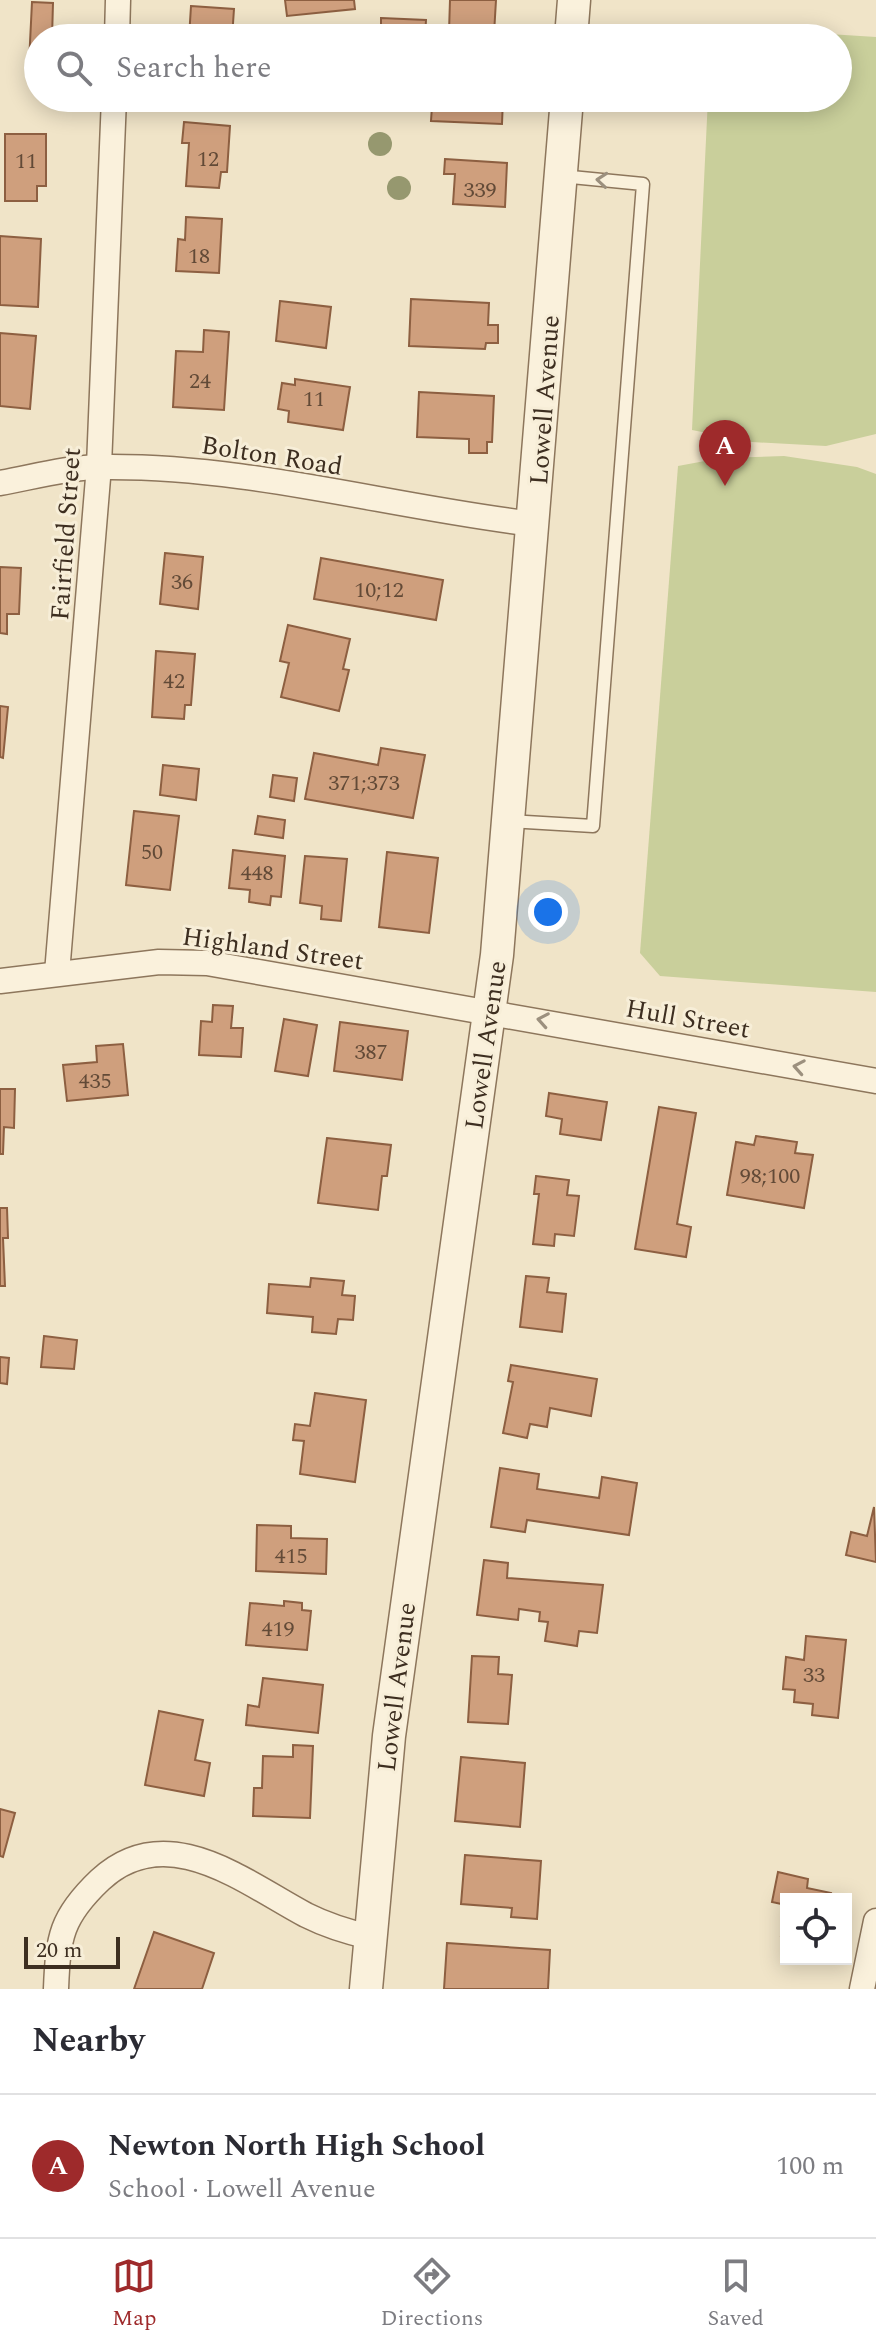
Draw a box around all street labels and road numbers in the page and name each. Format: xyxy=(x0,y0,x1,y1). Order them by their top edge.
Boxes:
street label: Lowell Avenue xyxy=(519,314,571,486)
street label: Bolton Road xyxy=(198,425,345,487)
street label: Fairfield Street xyxy=(40,446,92,622)
street label: Highland Street xyxy=(179,916,366,982)
street label: Lowell Avenue xyxy=(454,958,518,1132)
street label: Hull Street xyxy=(622,988,753,1050)
street label: Lowell Avenue xyxy=(367,1600,427,1774)

